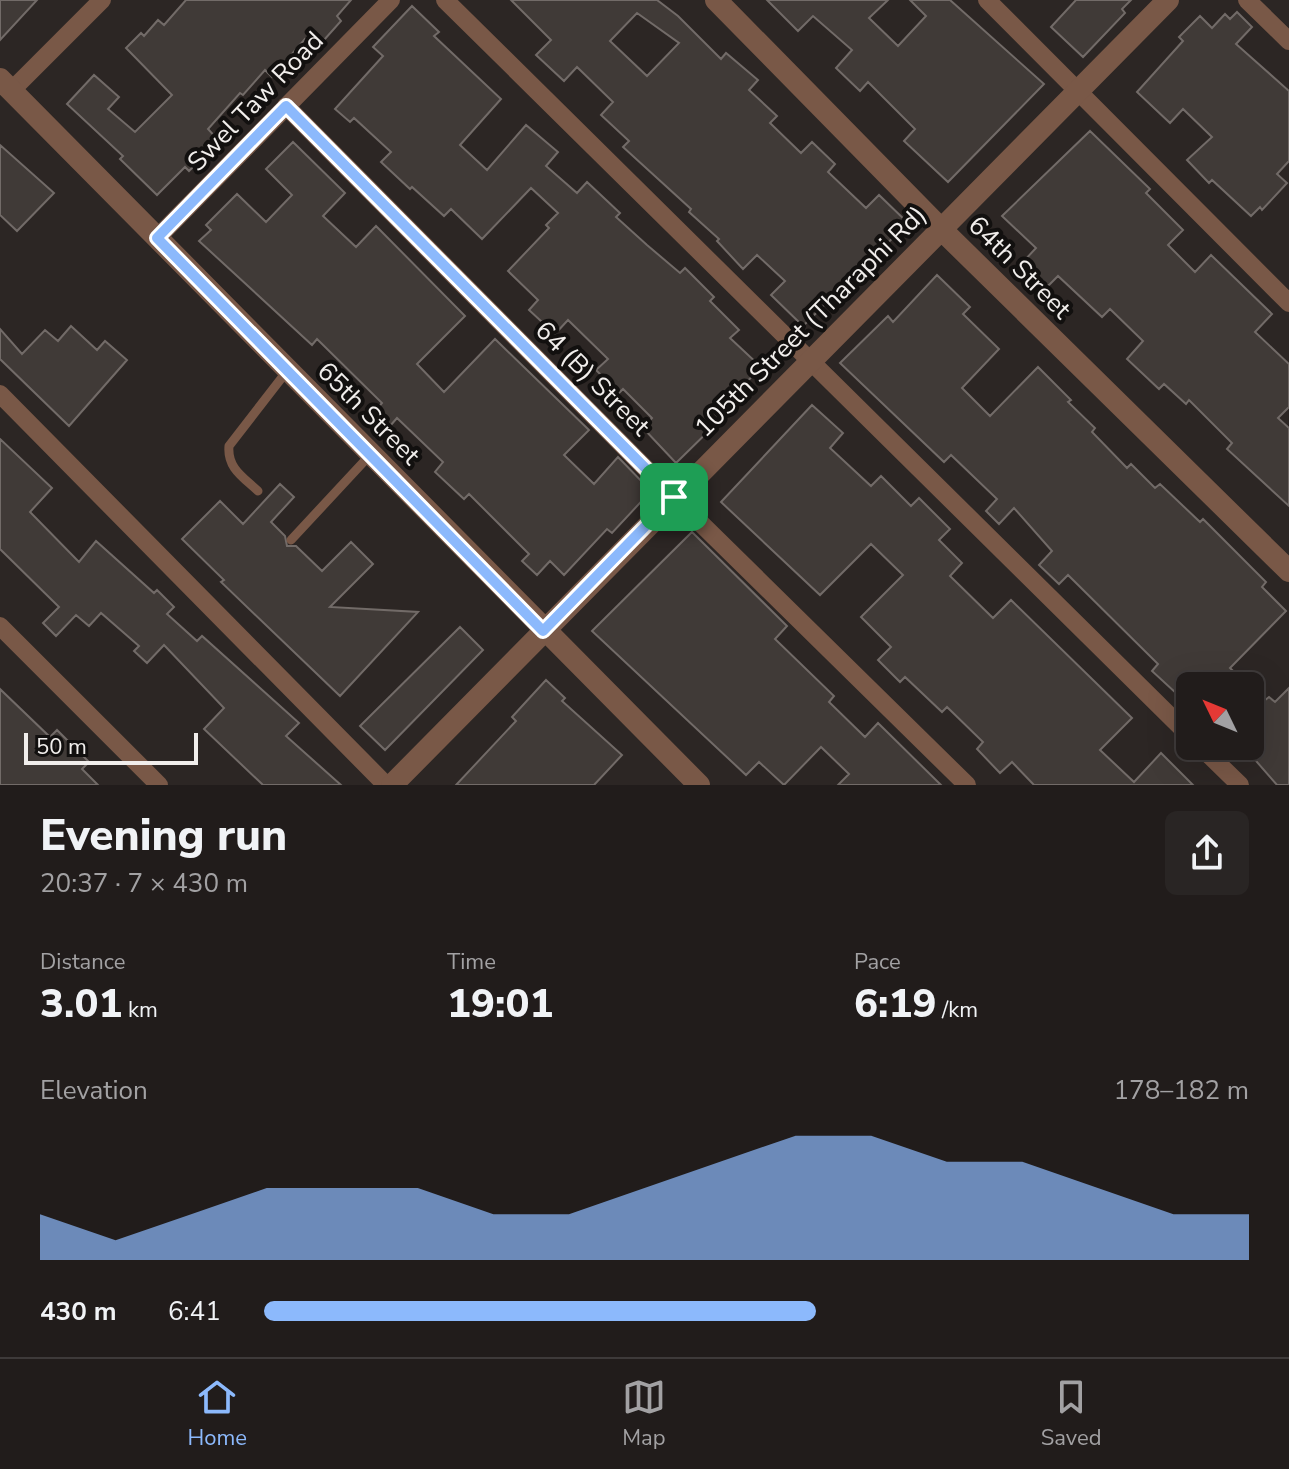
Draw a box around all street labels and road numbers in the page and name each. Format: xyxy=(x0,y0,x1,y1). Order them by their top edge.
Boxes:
street label: Swel Taw Road xyxy=(180,24,331,179)
street label: 105th Street (Tharaphi Rd) xyxy=(687,198,934,445)
street label: 64th Street xyxy=(960,208,1080,327)
street label: 64 (B) Street xyxy=(527,313,659,444)
street label: 65th Street xyxy=(309,354,429,473)

